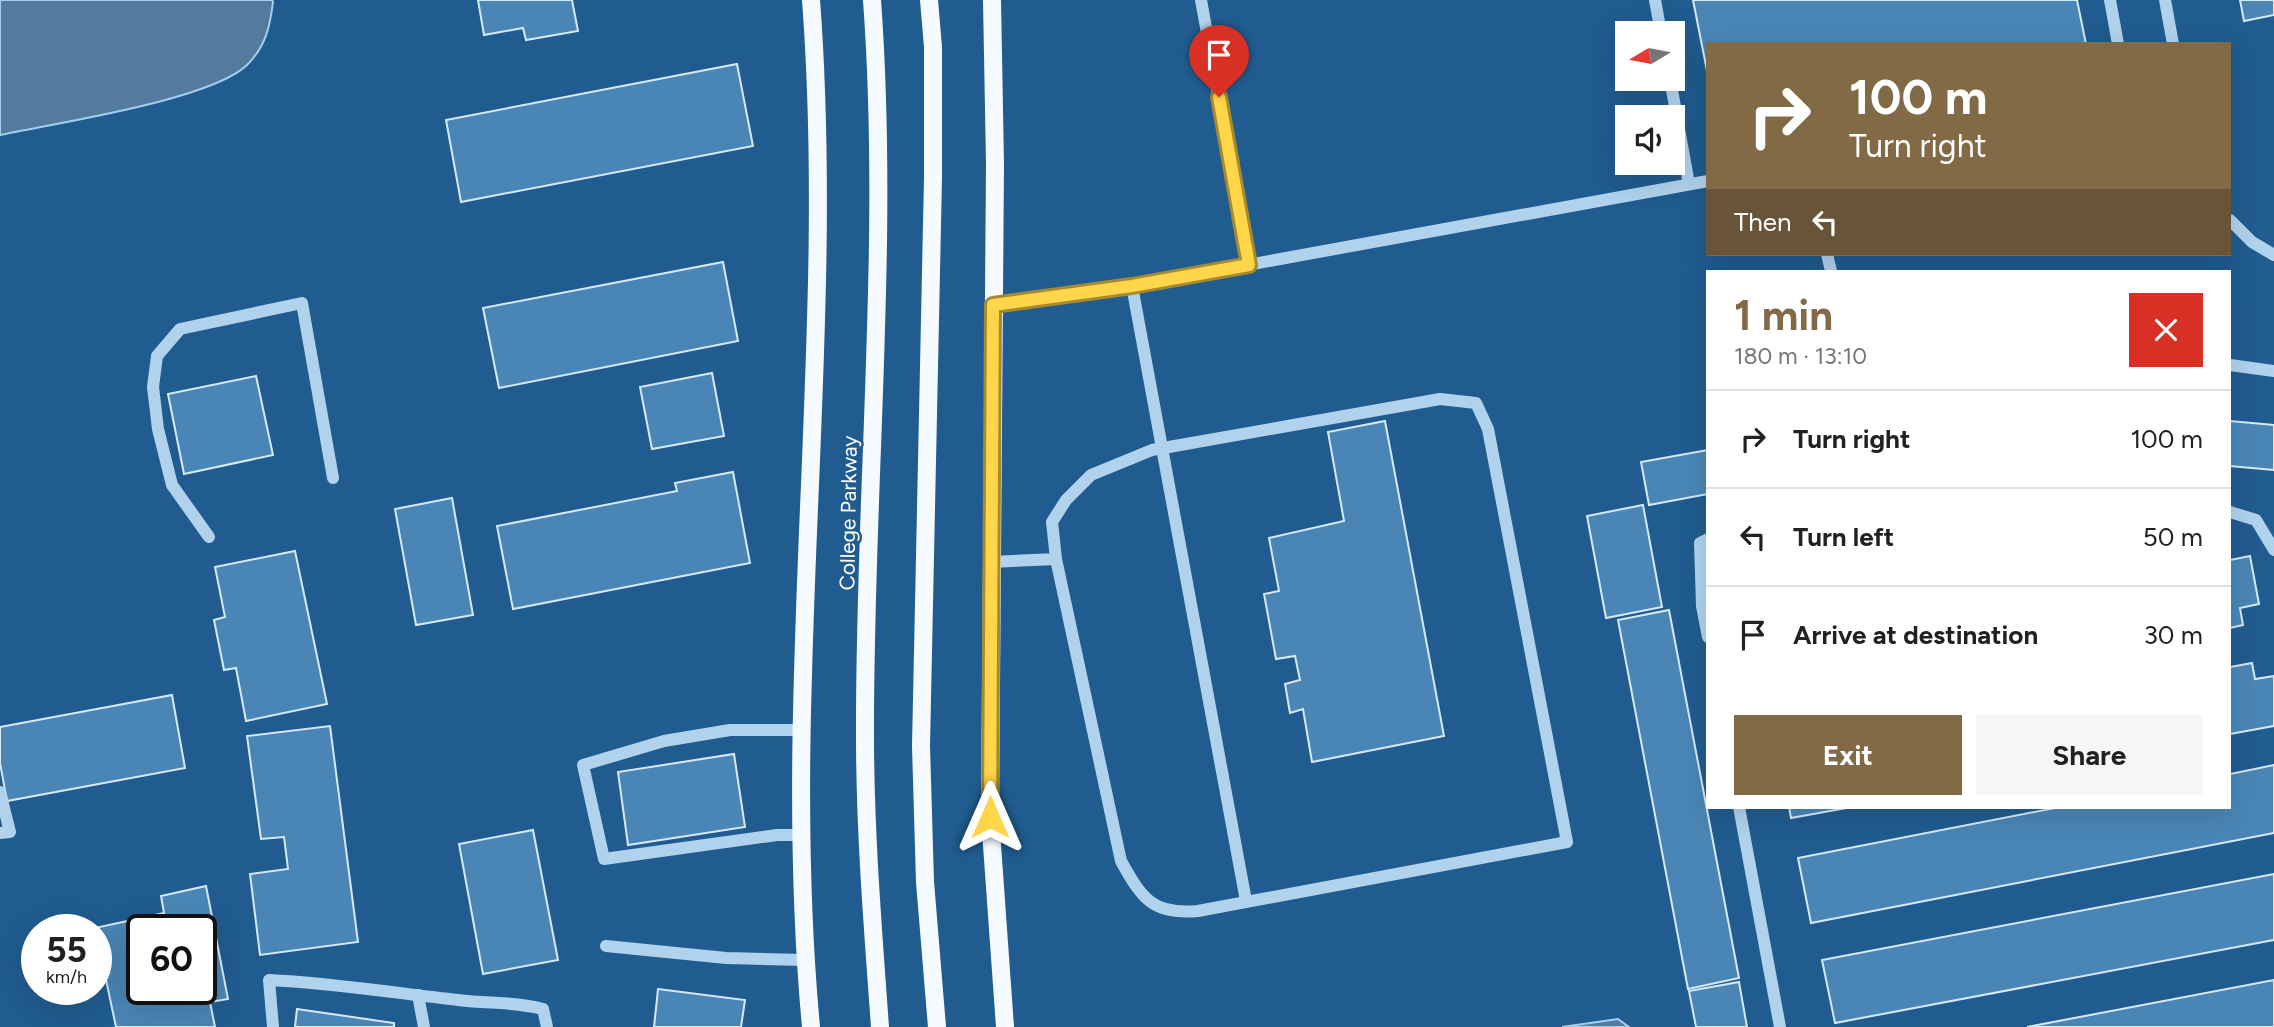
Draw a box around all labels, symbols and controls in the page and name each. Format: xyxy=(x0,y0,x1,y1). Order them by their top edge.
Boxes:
north arrow xyxy=(1615,21,1685,91)
map controls xyxy=(1615,21,1685,175)
pin xyxy=(1189,25,1249,97)
icon: arrive xyxy=(1200,36,1238,74)
text: 100 m xyxy=(1849,67,1988,126)
icon: right xyxy=(1734,70,1825,161)
button: sound xyxy=(1615,105,1685,175)
text: Turn right xyxy=(1849,127,1987,165)
icon: left xyxy=(1806,203,1844,241)
text: Then xyxy=(1734,206,1792,238)
text: 1 min xyxy=(1734,290,1833,341)
button: close xyxy=(2129,293,2203,367)
text: 180 m · 13:10 xyxy=(1734,342,1867,370)
icon: right xyxy=(1734,420,1772,458)
text: Turn right xyxy=(1793,423,1910,455)
text: 100 m xyxy=(2130,423,2203,455)
street label: College Parkway xyxy=(834,435,862,591)
icon: left xyxy=(1734,518,1772,556)
text: Turn left xyxy=(1793,521,1894,553)
text: 50 m xyxy=(2143,521,2203,553)
icon: arrive xyxy=(1734,616,1772,654)
text: Arrive at destination xyxy=(1793,619,2038,651)
text: 30 m xyxy=(2144,619,2203,651)
button: Exit xyxy=(1734,715,1962,795)
button: Share xyxy=(1976,715,2203,795)
position arrow xyxy=(953,780,1027,854)
speed limit sign: 60 xyxy=(126,914,217,1005)
text: 55 xyxy=(46,929,87,971)
text: km/h xyxy=(46,966,87,988)

